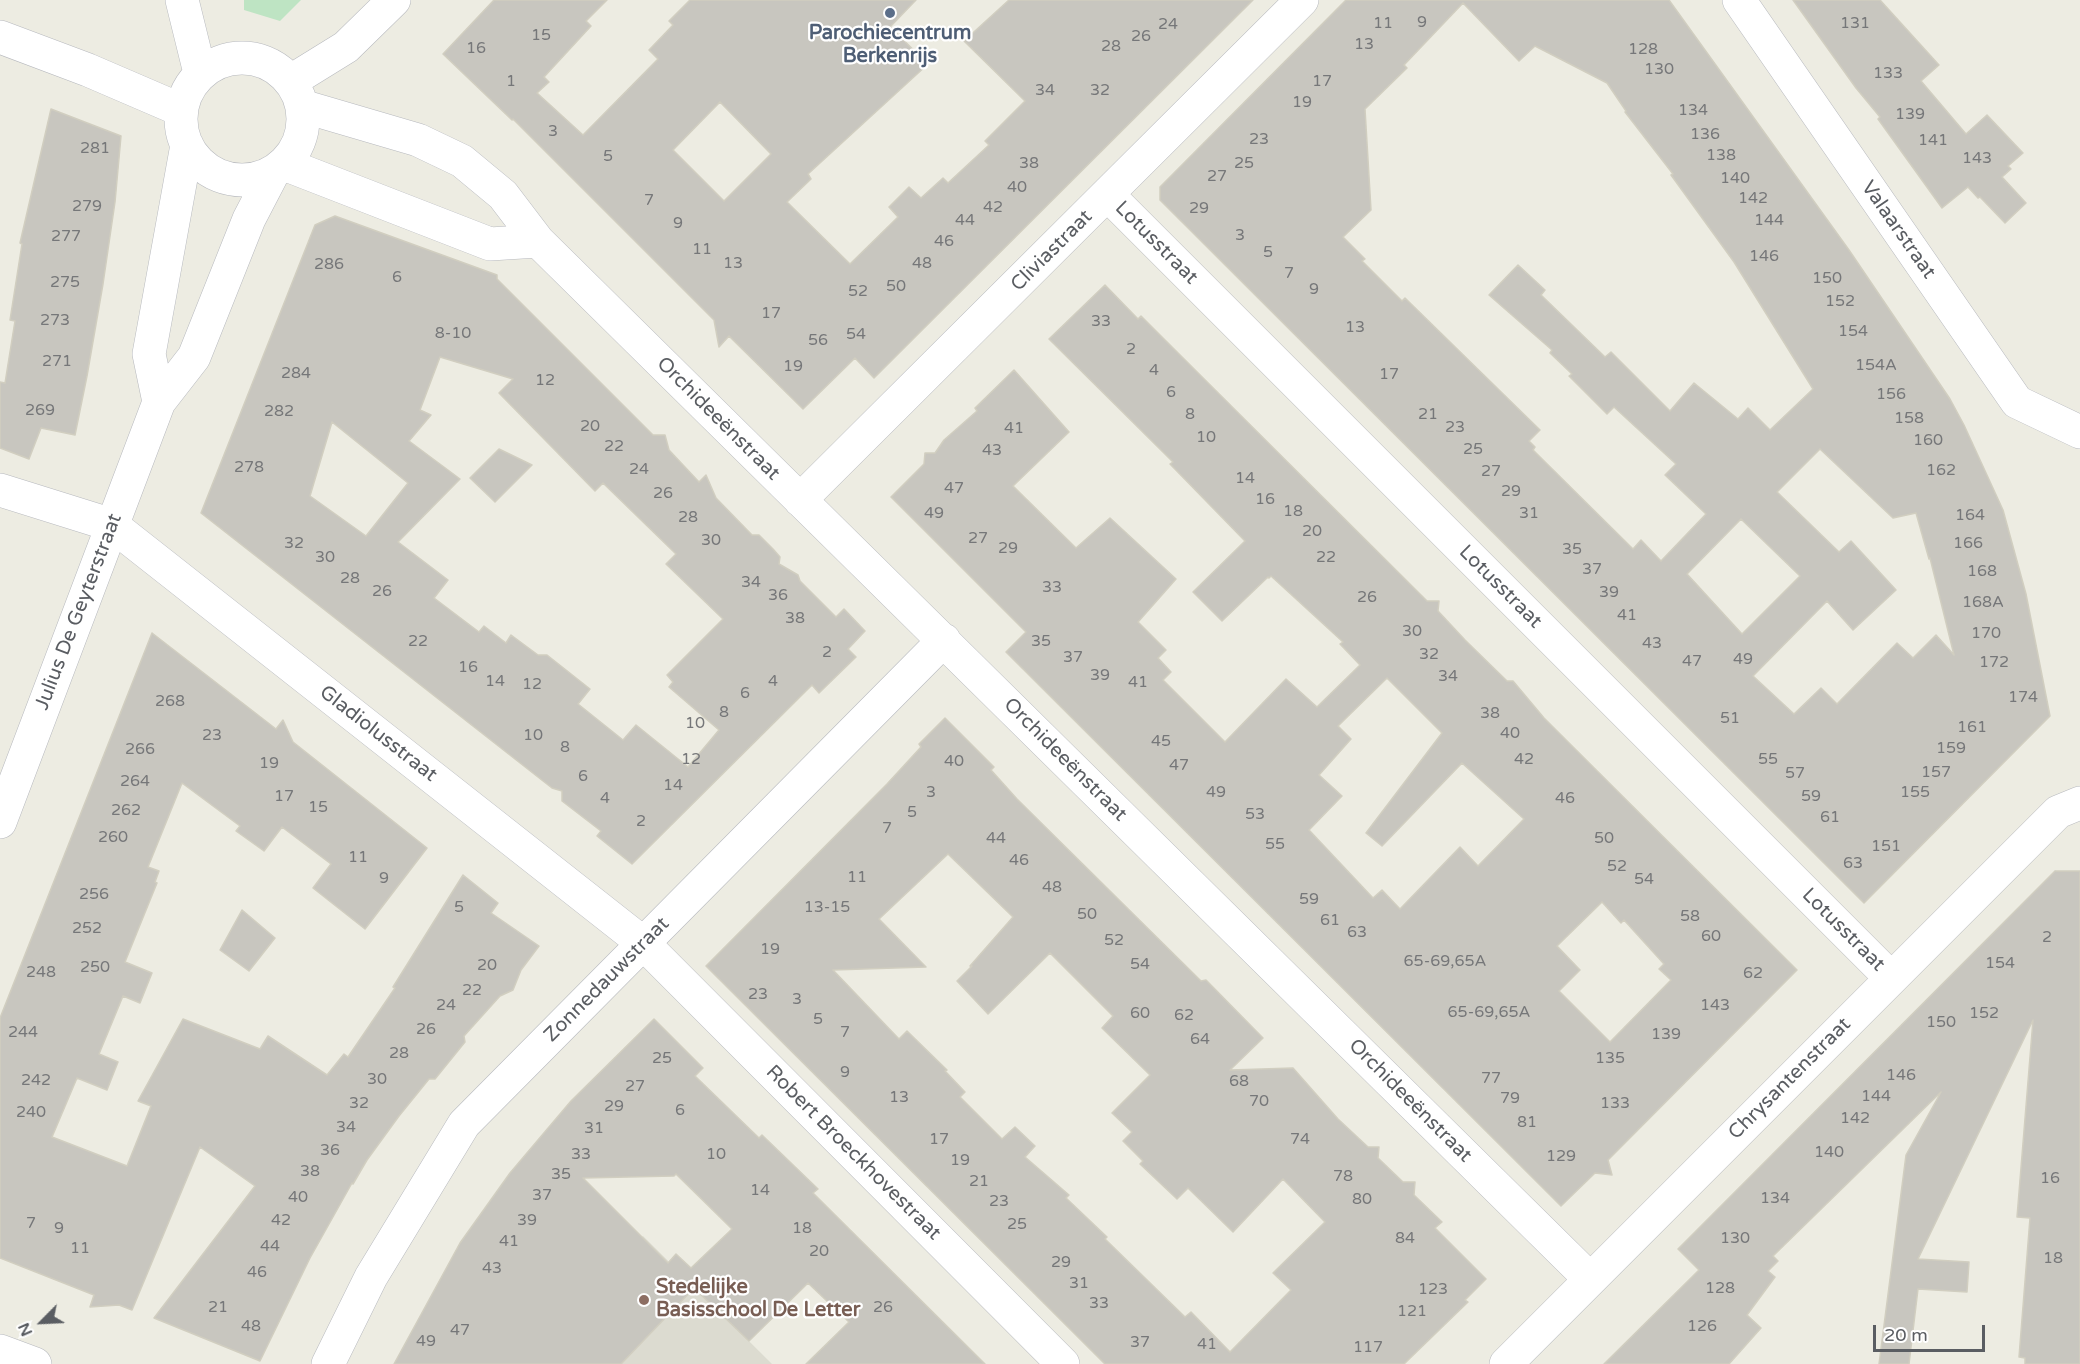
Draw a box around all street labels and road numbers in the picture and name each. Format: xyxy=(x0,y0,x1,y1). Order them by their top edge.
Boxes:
street label: Valaarstraat xyxy=(1856,176,1940,284)
street label: Lotusstraat xyxy=(1109,196,1203,290)
street label: Cliviastraat xyxy=(1006,205,1098,297)
street label: Orchideeënstraat xyxy=(651,352,785,486)
street label: Julius De Geyterstraat xyxy=(30,510,128,714)
street label: Lotusstraat xyxy=(1453,540,1547,634)
street label: Gladiolusstraat xyxy=(314,681,442,787)
street label: Orchideeënstraat xyxy=(998,693,1132,827)
street label: Lotusstraat xyxy=(1796,883,1890,977)
street label: Zonnedauwstraat xyxy=(539,912,675,1048)
street label: Chrysantenstraat xyxy=(1724,1013,1856,1145)
street label: Orchideeënstraat xyxy=(1343,1034,1477,1168)
street label: Robert Broeckhovestraat xyxy=(760,1060,946,1246)

